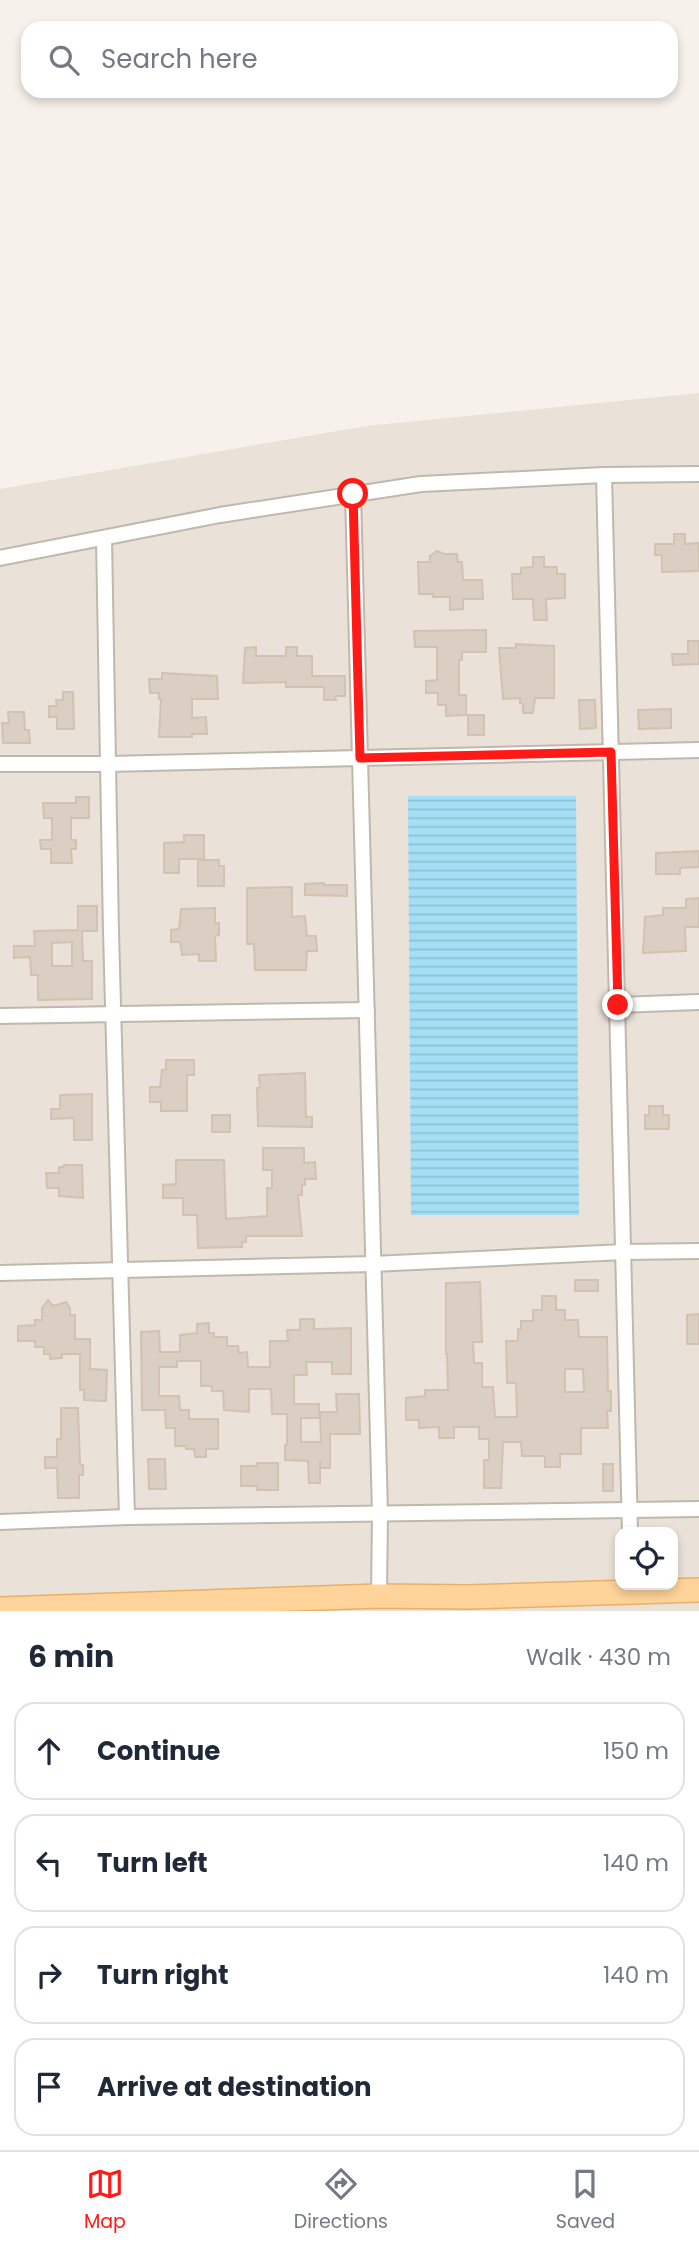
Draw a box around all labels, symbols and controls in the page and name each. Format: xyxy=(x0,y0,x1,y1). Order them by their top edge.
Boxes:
search box xyxy=(21,21,678,98)
icon: search xyxy=(45,41,83,79)
text: Search here xyxy=(101,41,258,77)
route start xyxy=(337,478,368,509)
route end xyxy=(602,989,633,1020)
map controls xyxy=(615,1527,678,1590)
button: locate xyxy=(615,1527,678,1590)
text: 6 min xyxy=(28,1635,114,1678)
text: Walk · 430 m xyxy=(526,1641,671,1673)
icon: ahead xyxy=(30,1732,68,1770)
text: Continue xyxy=(97,1733,220,1769)
text: 150 m xyxy=(603,1735,669,1767)
icon: left xyxy=(30,1844,68,1882)
text: Turn left xyxy=(97,1845,208,1881)
text: 140 m xyxy=(603,1847,669,1879)
icon: right xyxy=(30,1956,68,1994)
text: Turn right xyxy=(97,1957,229,1993)
text: 140 m xyxy=(603,1959,669,1991)
icon: arrive xyxy=(30,2068,68,2106)
text: Arrive at destination xyxy=(97,2069,372,2105)
tab: Map xyxy=(84,2165,126,2236)
tab: Directions xyxy=(294,2165,388,2236)
tab: Saved xyxy=(556,2165,615,2236)

